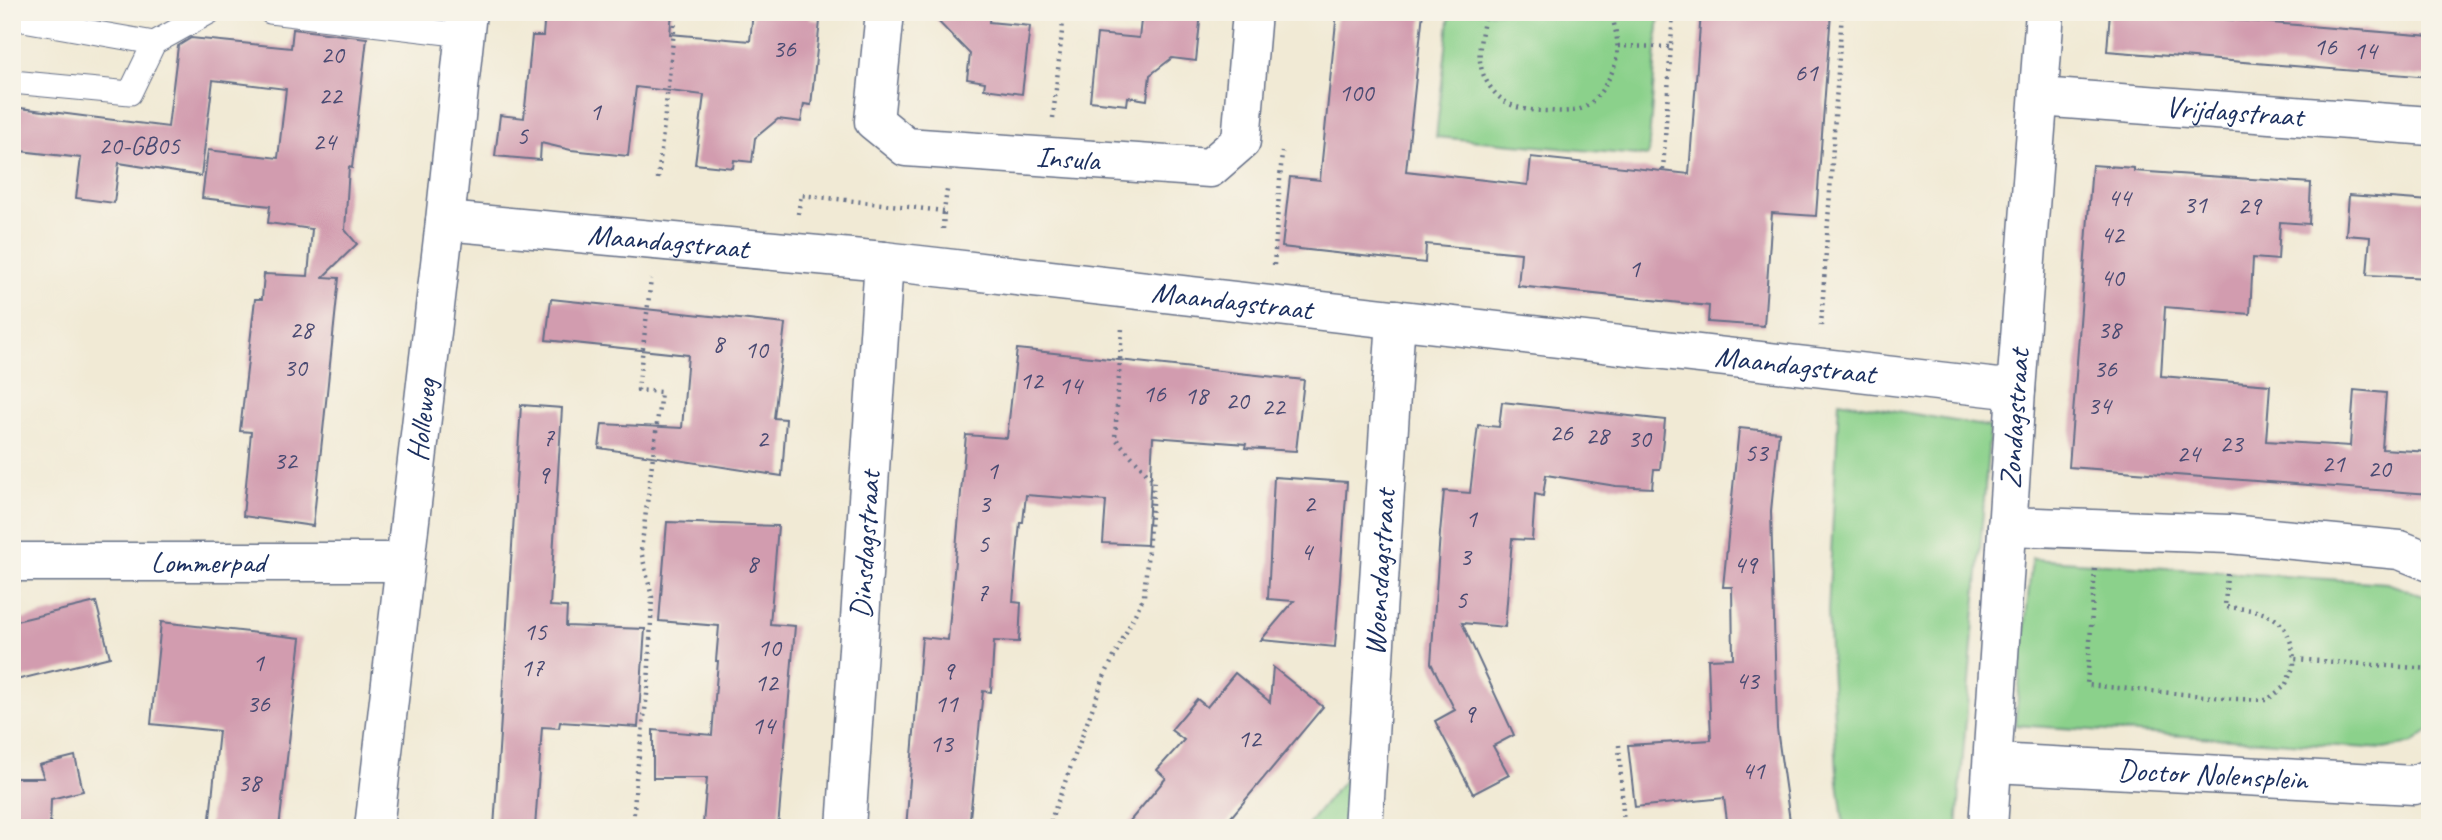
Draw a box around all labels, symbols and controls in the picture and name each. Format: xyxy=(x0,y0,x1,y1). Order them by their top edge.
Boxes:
house number: 16 xyxy=(2313,30,2338,63)
house number: 36 xyxy=(772,32,797,65)
house number: 14 xyxy=(2353,34,2379,67)
house number: 20 xyxy=(320,38,346,71)
house number: 61 xyxy=(1794,56,1819,89)
house number: 100 xyxy=(1338,76,1376,109)
house number: 22 xyxy=(318,79,344,112)
street label: Vrijdagstraat xyxy=(2164,87,2308,136)
house number: 1 xyxy=(589,95,602,128)
house number: 5 xyxy=(516,119,529,152)
house number: 24 xyxy=(312,125,338,158)
house number: 20-GB05 xyxy=(98,129,181,162)
street label: Insula xyxy=(1035,137,1103,179)
house number: 44 xyxy=(2107,181,2133,214)
house number: 31 xyxy=(2183,188,2208,221)
house number: 29 xyxy=(2237,189,2263,222)
street label: Maandagstraat xyxy=(586,215,753,268)
house number: 42 xyxy=(2100,218,2126,251)
house number: 1 xyxy=(1628,252,1641,285)
house number: 40 xyxy=(2100,261,2126,294)
street label: Maandagstraat xyxy=(1150,273,1317,329)
house number: 28 xyxy=(289,313,315,346)
house number: 38 xyxy=(2097,313,2123,346)
house number: 8 xyxy=(712,327,726,360)
house number: 10 xyxy=(744,333,770,366)
street label: Maandagstraat xyxy=(1713,337,1881,393)
street label: Zondagstraat xyxy=(1991,345,2038,490)
house number: 30 xyxy=(283,351,309,384)
house number: 36 xyxy=(2093,352,2118,385)
house number: 12 xyxy=(1019,364,1045,397)
house number: 14 xyxy=(1058,369,1084,402)
street label: Holleweg xyxy=(398,375,446,463)
house number: 16 xyxy=(1142,377,1167,410)
house number: 18 xyxy=(1184,379,1210,412)
house number: 20 xyxy=(1225,384,1251,417)
house number: 34 xyxy=(2087,389,2113,422)
house number: 22 xyxy=(1261,390,1287,423)
house number: 26 xyxy=(1549,416,1574,449)
house number: 28 xyxy=(1585,419,1611,452)
house number: 7 xyxy=(542,421,555,454)
house number: 2 xyxy=(756,422,770,455)
house number: 30 xyxy=(1627,422,1653,455)
house number: 23 xyxy=(2219,427,2245,460)
house number: 53 xyxy=(1744,436,1770,469)
house number: 24 xyxy=(2176,437,2202,470)
house number: 32 xyxy=(273,444,299,477)
house number: 21 xyxy=(2321,447,2346,480)
house number: 20 xyxy=(2367,452,2393,485)
house number: 1 xyxy=(986,454,999,487)
house number: 9 xyxy=(537,458,551,491)
street label: Dinsdagstraat xyxy=(841,466,889,620)
street label: Woensdagstraat xyxy=(1355,485,1404,657)
house number: 3 xyxy=(978,487,992,520)
house number: 2 xyxy=(1303,487,1317,520)
house number: 1 xyxy=(1465,502,1478,535)
house number: 5 xyxy=(977,527,990,560)
house number: 4 xyxy=(1300,535,1314,568)
house number: 3 xyxy=(1459,540,1473,573)
street label: Lommerpad xyxy=(151,543,269,581)
house number: 8 xyxy=(746,547,760,580)
house number: 49 xyxy=(1733,548,1759,581)
house number: 7 xyxy=(976,576,989,609)
house number: 5 xyxy=(1455,583,1468,616)
house number: 15 xyxy=(523,615,548,648)
house number: 10 xyxy=(757,631,783,664)
house number: 1 xyxy=(252,646,265,679)
house number: 17 xyxy=(520,651,545,684)
house number: 9 xyxy=(942,654,956,687)
house number: 43 xyxy=(1735,664,1761,697)
house number: 12 xyxy=(754,666,780,699)
house number: 36 xyxy=(246,687,271,720)
house number: 11 xyxy=(934,687,959,720)
house number: 9 xyxy=(1463,697,1477,730)
house number: 14 xyxy=(751,709,777,742)
house number: 12 xyxy=(1237,722,1263,755)
house number: 13 xyxy=(929,727,955,760)
street label: Doctor Nolensplein xyxy=(2117,751,2310,798)
house number: 41 xyxy=(1741,754,1766,787)
house number: 38 xyxy=(237,766,263,799)

